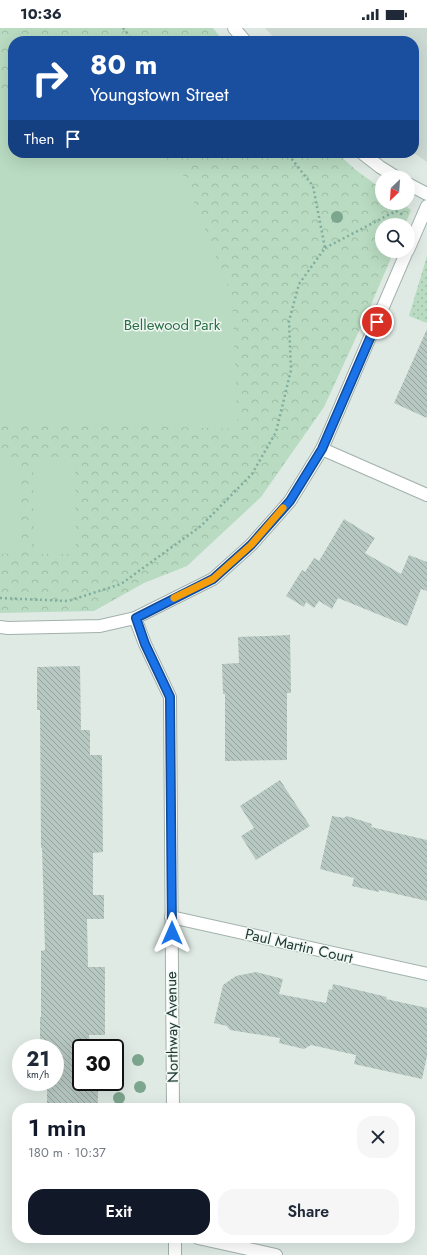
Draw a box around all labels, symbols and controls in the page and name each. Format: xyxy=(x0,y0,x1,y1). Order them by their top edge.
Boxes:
text: 10:36 xyxy=(20,3,62,25)
text: 80 m xyxy=(90,44,157,85)
icon: right xyxy=(24,52,76,104)
text: Youngstown Street xyxy=(90,82,228,108)
text: Then xyxy=(24,128,54,150)
icon: arrive xyxy=(62,128,84,150)
north arrow xyxy=(375,170,415,210)
map controls xyxy=(375,170,415,258)
button: search xyxy=(375,218,415,258)
pin xyxy=(360,305,394,339)
icon: arrive xyxy=(366,311,388,333)
park label: Bellewood Park xyxy=(124,314,221,336)
position arrow xyxy=(151,912,193,954)
street label: Paul Martin Court xyxy=(243,923,356,969)
street label: Northway Avenue xyxy=(160,971,184,1083)
speed limit sign: 30 xyxy=(72,1039,124,1091)
text: 21 xyxy=(26,1045,50,1074)
text: km/h xyxy=(27,1067,49,1082)
text: 1 min xyxy=(28,1110,86,1145)
button: close xyxy=(357,1116,399,1158)
text: 180 m · 10:37 xyxy=(28,1143,106,1162)
button: Exit xyxy=(28,1189,210,1235)
button: Share xyxy=(218,1189,399,1235)

